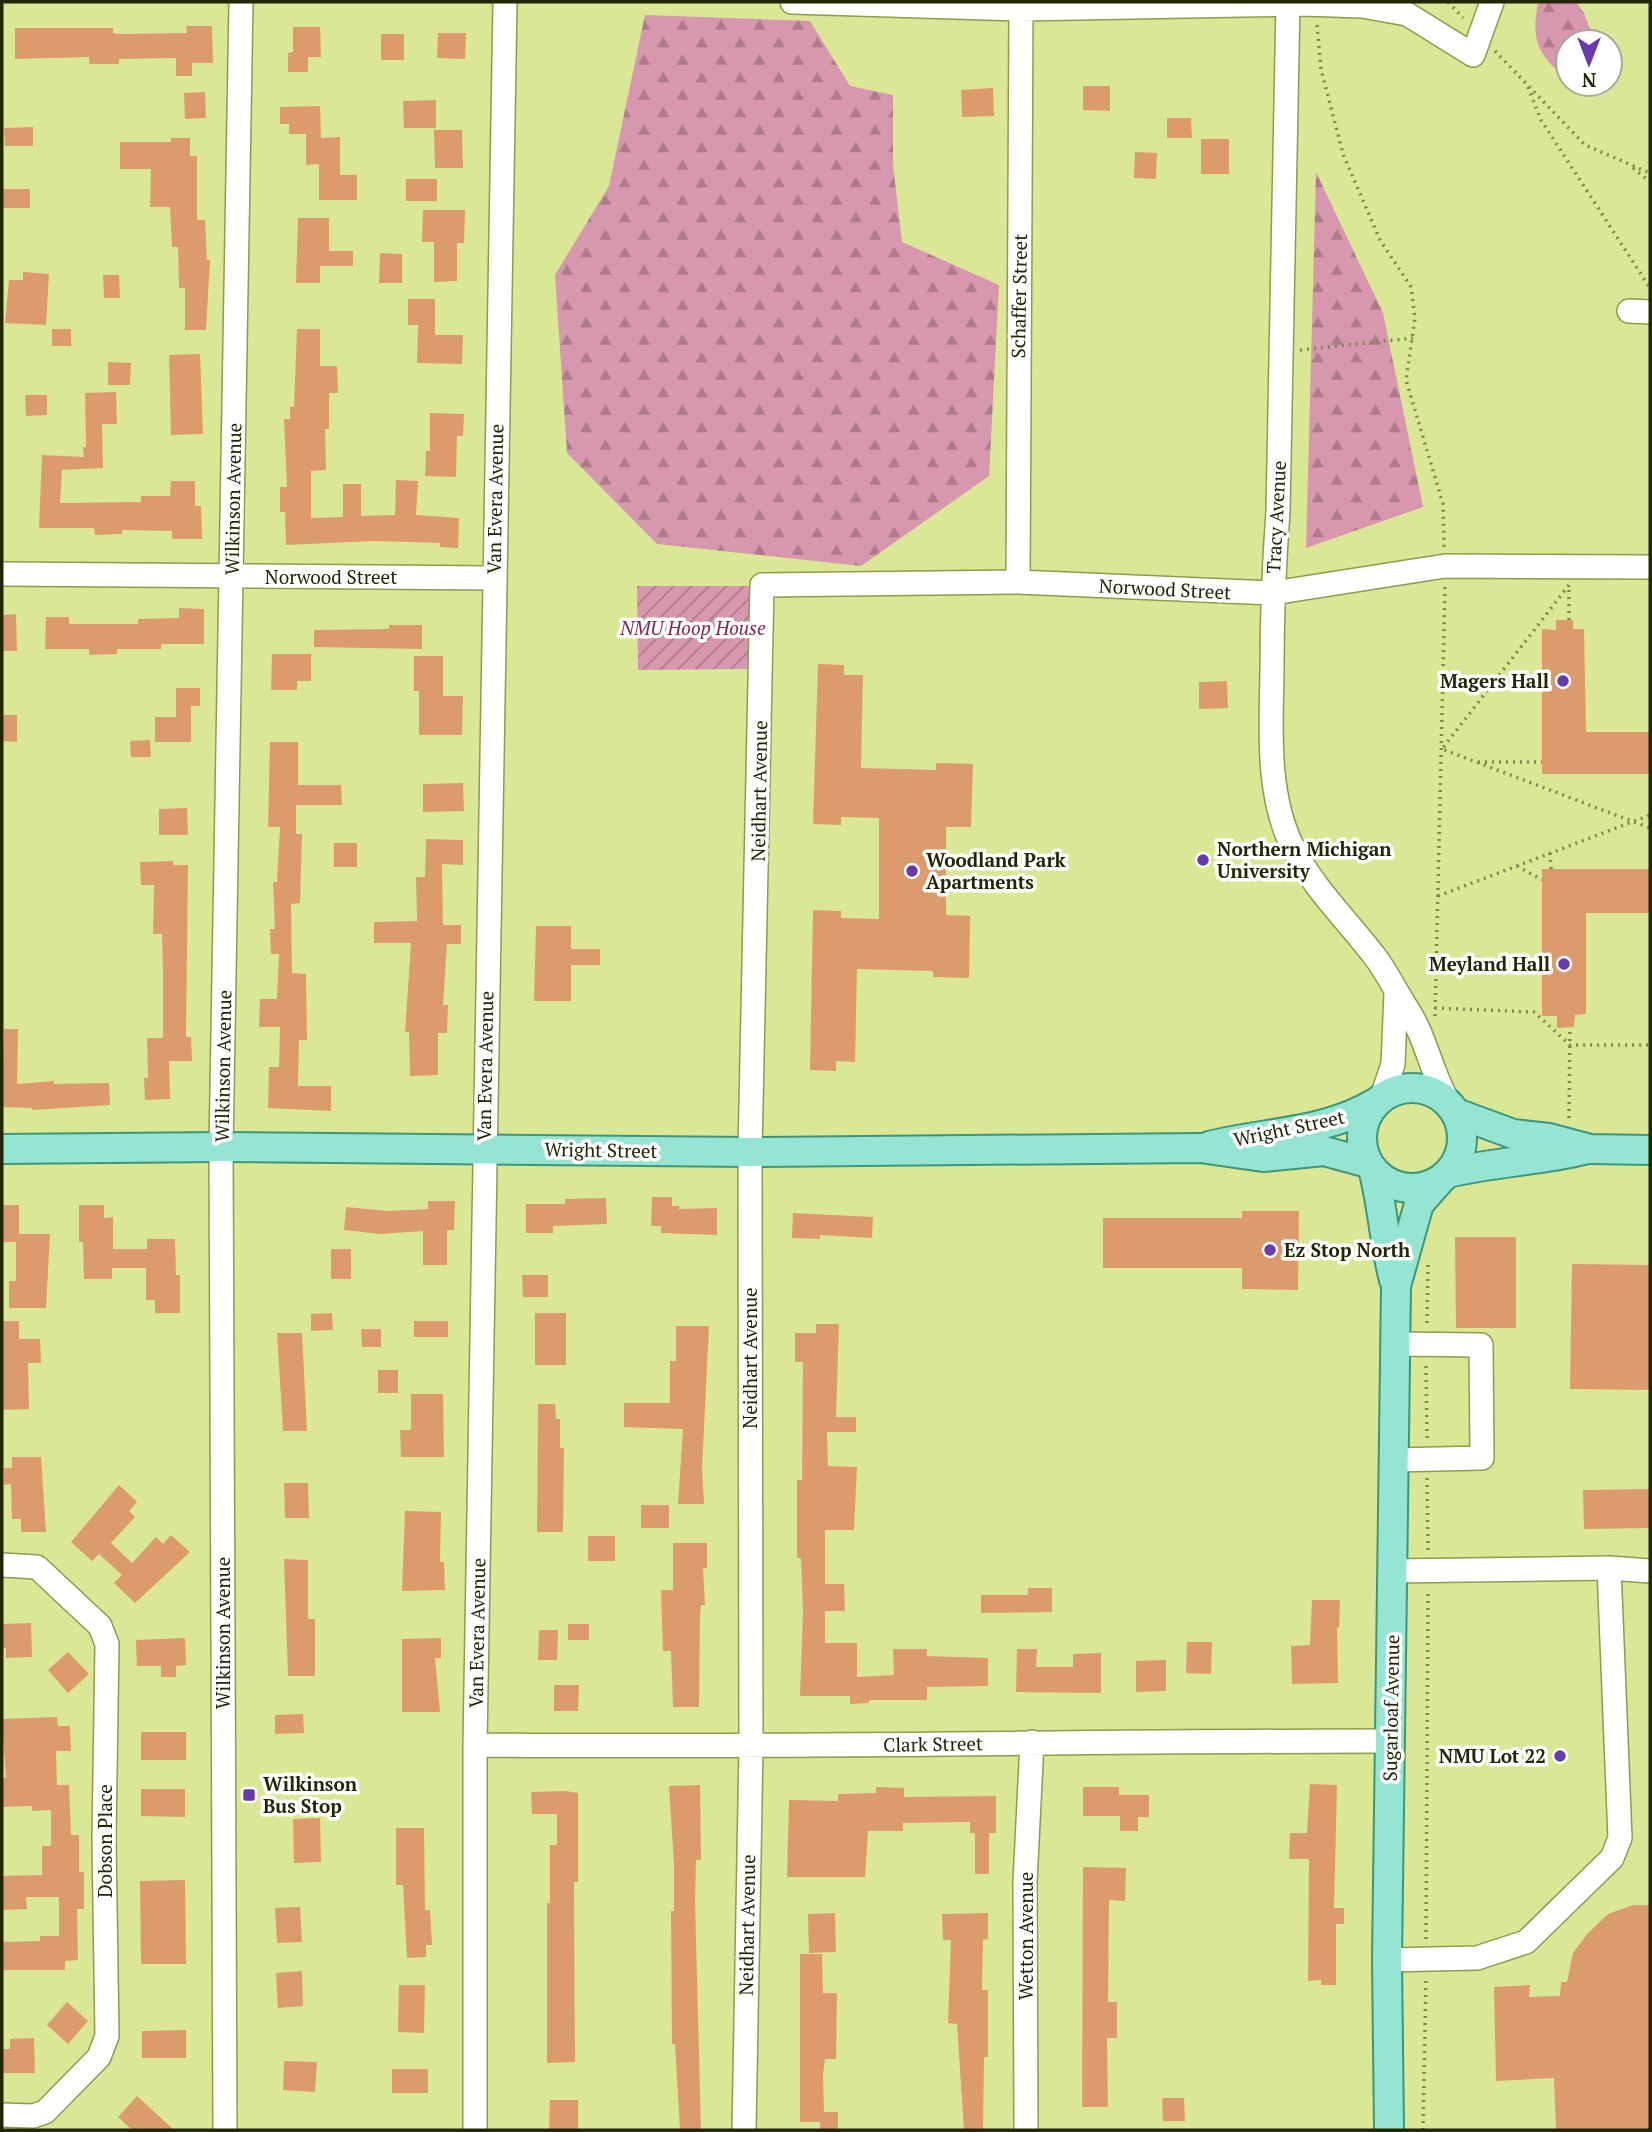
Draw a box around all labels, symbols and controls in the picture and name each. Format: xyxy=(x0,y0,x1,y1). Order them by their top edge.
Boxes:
north arrow xyxy=(1554,28,1624,98)
text: N xyxy=(1581,68,1596,93)
street label: Schaffer Street xyxy=(1005,233,1032,359)
street label: Wilkinson Avenue xyxy=(219,423,246,575)
street label: Van Evera Avenue xyxy=(481,424,508,574)
street label: Tracy Avenue xyxy=(1260,460,1291,574)
street label: Norwood Street xyxy=(265,564,397,589)
street label: Norwood Street xyxy=(1098,573,1232,604)
park label: NMU Hoop House xyxy=(619,615,766,640)
place label: Magers Hall xyxy=(1440,668,1549,693)
marker: Magers Hall xyxy=(1555,673,1571,689)
street label: Neidhart Avenue xyxy=(745,720,772,862)
place label: Northern Michigan University xyxy=(1217,836,1392,883)
place label: Woodland Park Apartments xyxy=(926,847,1067,894)
marker: Northern Michigan University xyxy=(1195,852,1211,868)
marker: Woodland Park Apartments xyxy=(904,863,920,879)
place label: Meyland Hall xyxy=(1429,951,1550,976)
marker: Meyland Hall xyxy=(1556,956,1572,972)
street label: Wilkinson Avenue xyxy=(209,990,236,1142)
street label: Van Evera Avenue xyxy=(471,991,498,1141)
street label: Wright Street xyxy=(1231,1104,1347,1151)
street label: Wright Street xyxy=(544,1136,658,1163)
place label: Ez Stop North xyxy=(1284,1237,1410,1262)
marker: Ez Stop North xyxy=(1262,1242,1278,1258)
street label: Neidhart Avenue xyxy=(737,1287,762,1429)
street label: Wilkinson Avenue xyxy=(210,1557,235,1709)
street label: Van Evera Avenue xyxy=(463,1558,490,1708)
street label: Sugarloaf Avenue xyxy=(1377,1634,1404,1782)
street label: Clark Street xyxy=(883,1730,983,1757)
place label: NMU Lot 22 xyxy=(1439,1743,1546,1768)
marker: NMU Lot 22 xyxy=(1552,1748,1568,1764)
place label: Wilkinson Bus Stop xyxy=(263,1771,358,1818)
street label: Dobson Place xyxy=(92,1784,117,1898)
marker: Wilkinson Bus Stop xyxy=(241,1787,257,1803)
street label: Neidhart Avenue xyxy=(733,1854,760,1996)
street label: Wetton Avenue xyxy=(1013,1872,1038,2000)

